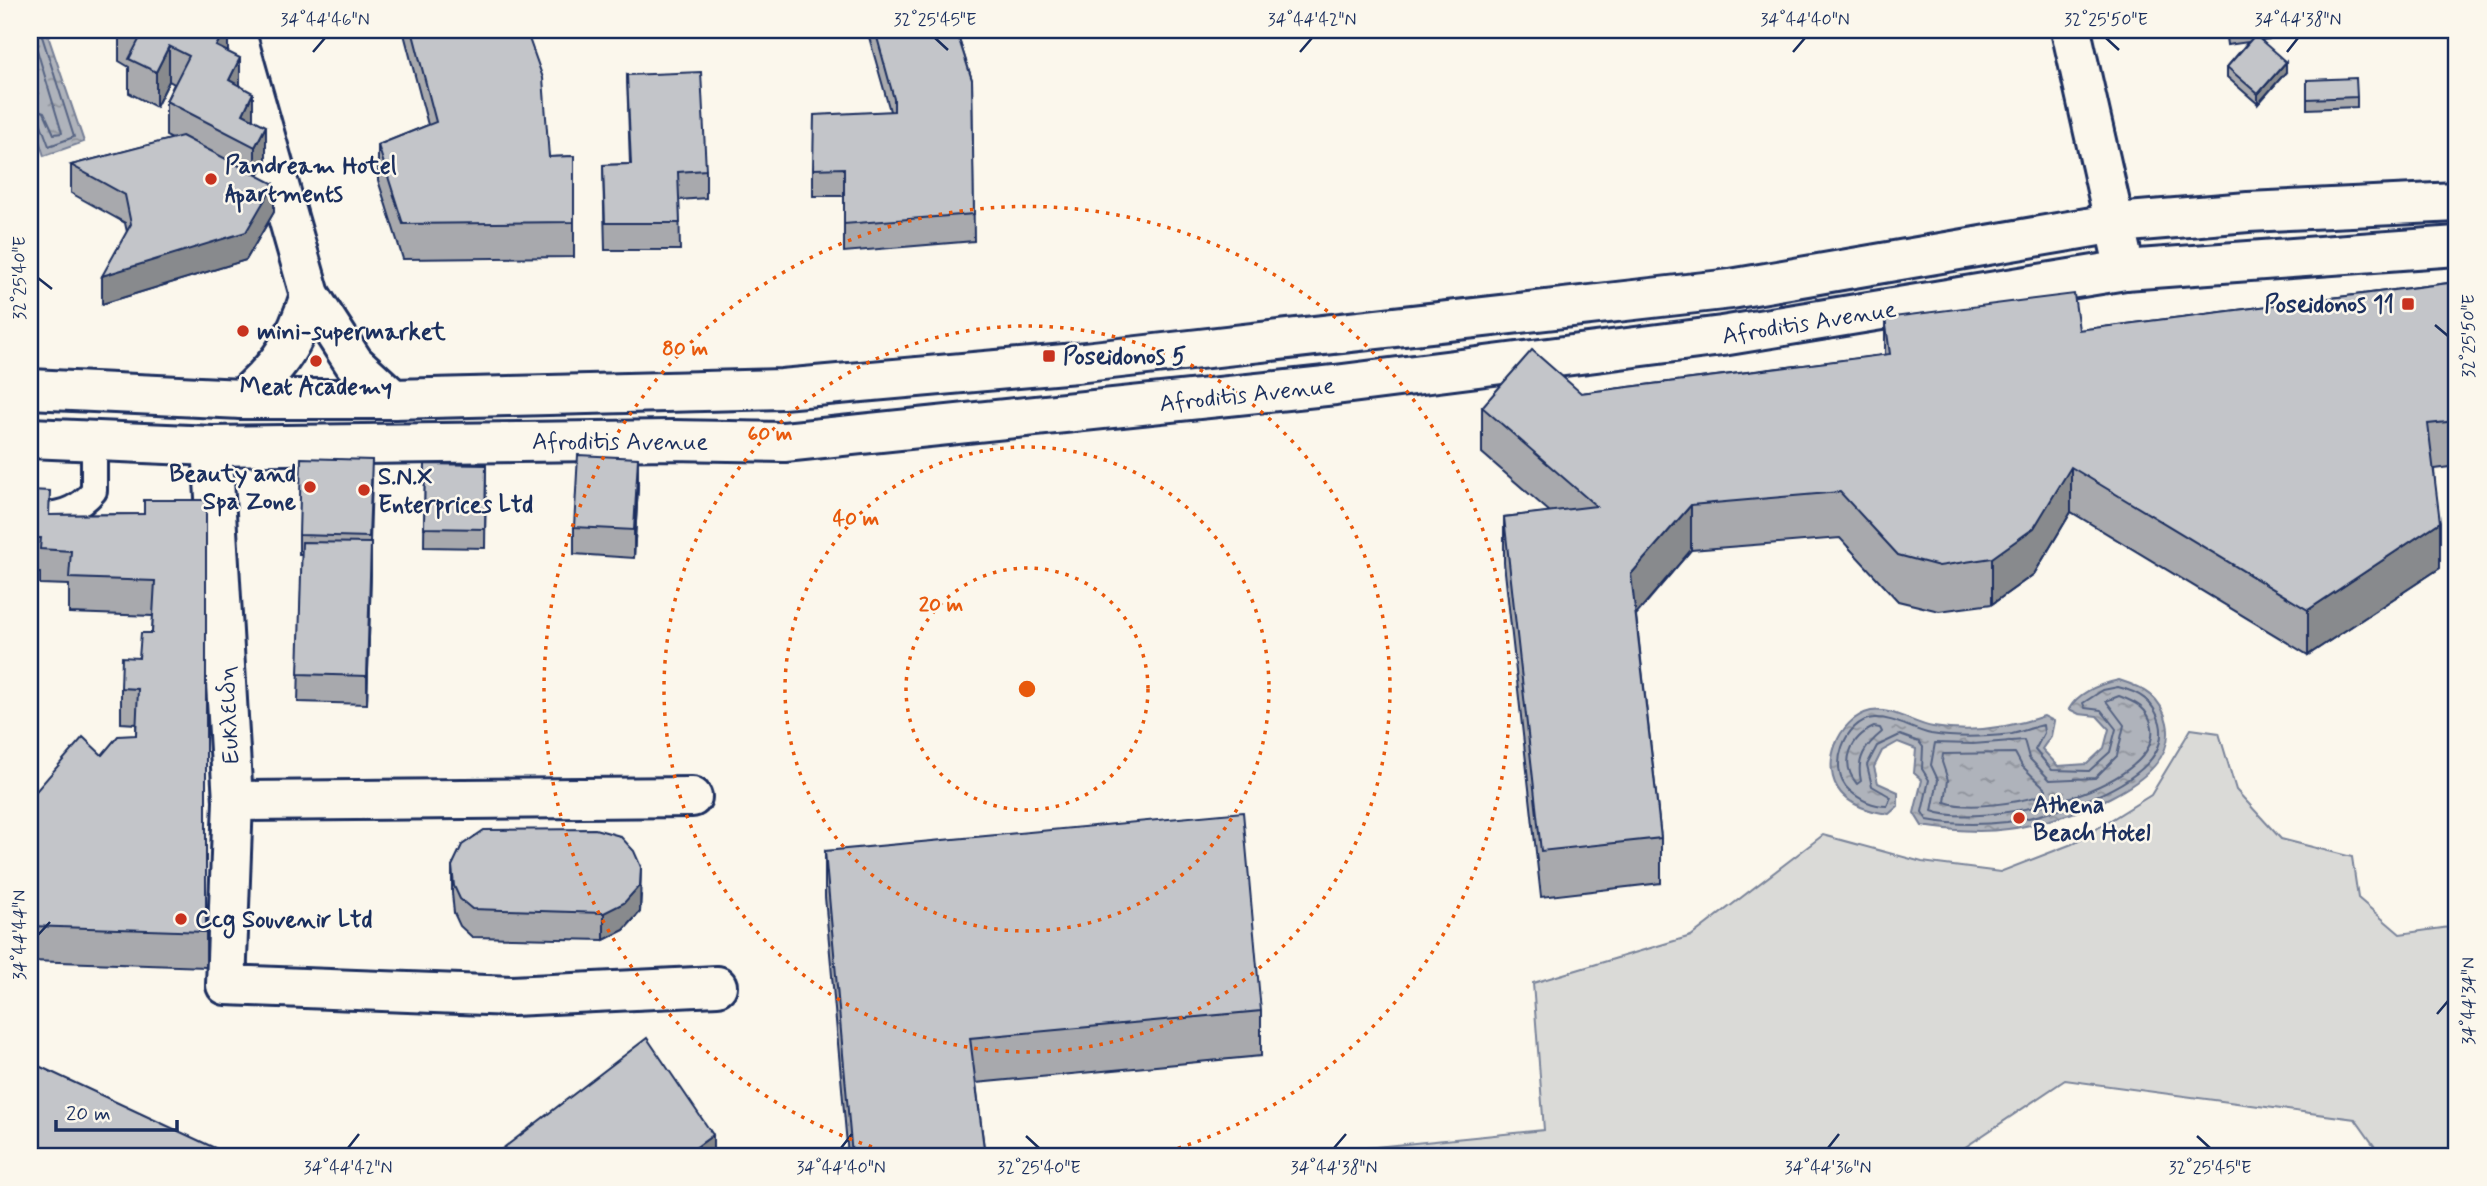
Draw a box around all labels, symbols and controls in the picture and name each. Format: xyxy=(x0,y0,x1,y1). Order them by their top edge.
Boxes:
text: 34°44'46"N xyxy=(280,8,370,32)
text: 32°25'45"E xyxy=(893,8,977,32)
text: 34°44'42"N xyxy=(1268,8,1356,32)
text: 34°44'40"N xyxy=(1760,8,1850,32)
text: 32°25'50"E xyxy=(2064,8,2148,32)
text: 34°44'38"N xyxy=(2255,8,2341,32)
place label: Pandream Hotel Apartments xyxy=(225,151,397,213)
marker: Pandream Hotel Apartments xyxy=(203,171,219,187)
text: 32°25'40"E xyxy=(8,236,32,320)
place label: Poseidonos 11 xyxy=(2264,290,2394,321)
street label: Afroditis Avenue xyxy=(1720,294,1899,353)
text: 32°25'50"E xyxy=(2457,294,2481,378)
marker: Poseidonos 11 xyxy=(2400,296,2416,312)
place label: mini-supermarket xyxy=(257,317,447,348)
marker: mini-supermarket xyxy=(235,323,251,339)
text: 80 m xyxy=(662,335,708,363)
place label: Poseidonos 5 xyxy=(1063,342,1186,373)
marker: Poseidonos 5 xyxy=(1041,348,1057,364)
marker: Meat Academy xyxy=(308,353,324,369)
street label: Afroditis Avenue xyxy=(1158,371,1337,420)
place label: Meat Academy xyxy=(240,372,392,403)
text: 60 m xyxy=(747,420,793,448)
street label: Afroditis Avenue xyxy=(532,427,708,458)
place label: Beauty and Spa Zone xyxy=(169,459,297,518)
place label: S.N.X Enterprices Ltd xyxy=(378,462,533,521)
marker: Beauty and Spa Zone xyxy=(302,479,318,495)
marker: S.N.X Enterprices Ltd xyxy=(356,482,372,498)
text: 40 m xyxy=(833,505,880,533)
text: 20 m xyxy=(919,591,964,619)
street label: Ευκλειδη xyxy=(211,665,248,765)
centre of rings xyxy=(1015,677,1039,701)
place label: Athena Beach Hotel xyxy=(2033,790,2151,849)
marker: Athena Beach Hotel xyxy=(2011,810,2027,826)
text: 34°44'44"N xyxy=(8,890,32,980)
place label: Ccg Souvenir Ltd xyxy=(195,905,373,939)
marker: Ccg Souvenir Ltd xyxy=(173,911,189,927)
text: 34°44'34"N xyxy=(2457,957,2481,1045)
scale bar xyxy=(56,1088,177,1132)
text: 20 m xyxy=(66,1100,111,1128)
text: 34°44'42"N xyxy=(304,1156,392,1180)
text: 34°44'40"N xyxy=(796,1156,886,1180)
text: 32°25'40"E xyxy=(997,1156,1081,1180)
text: 34°44'38"N xyxy=(1291,1156,1377,1180)
text: 34°44'36"N xyxy=(1785,1156,1872,1180)
text: 32°25'45"E xyxy=(2168,1156,2252,1180)

